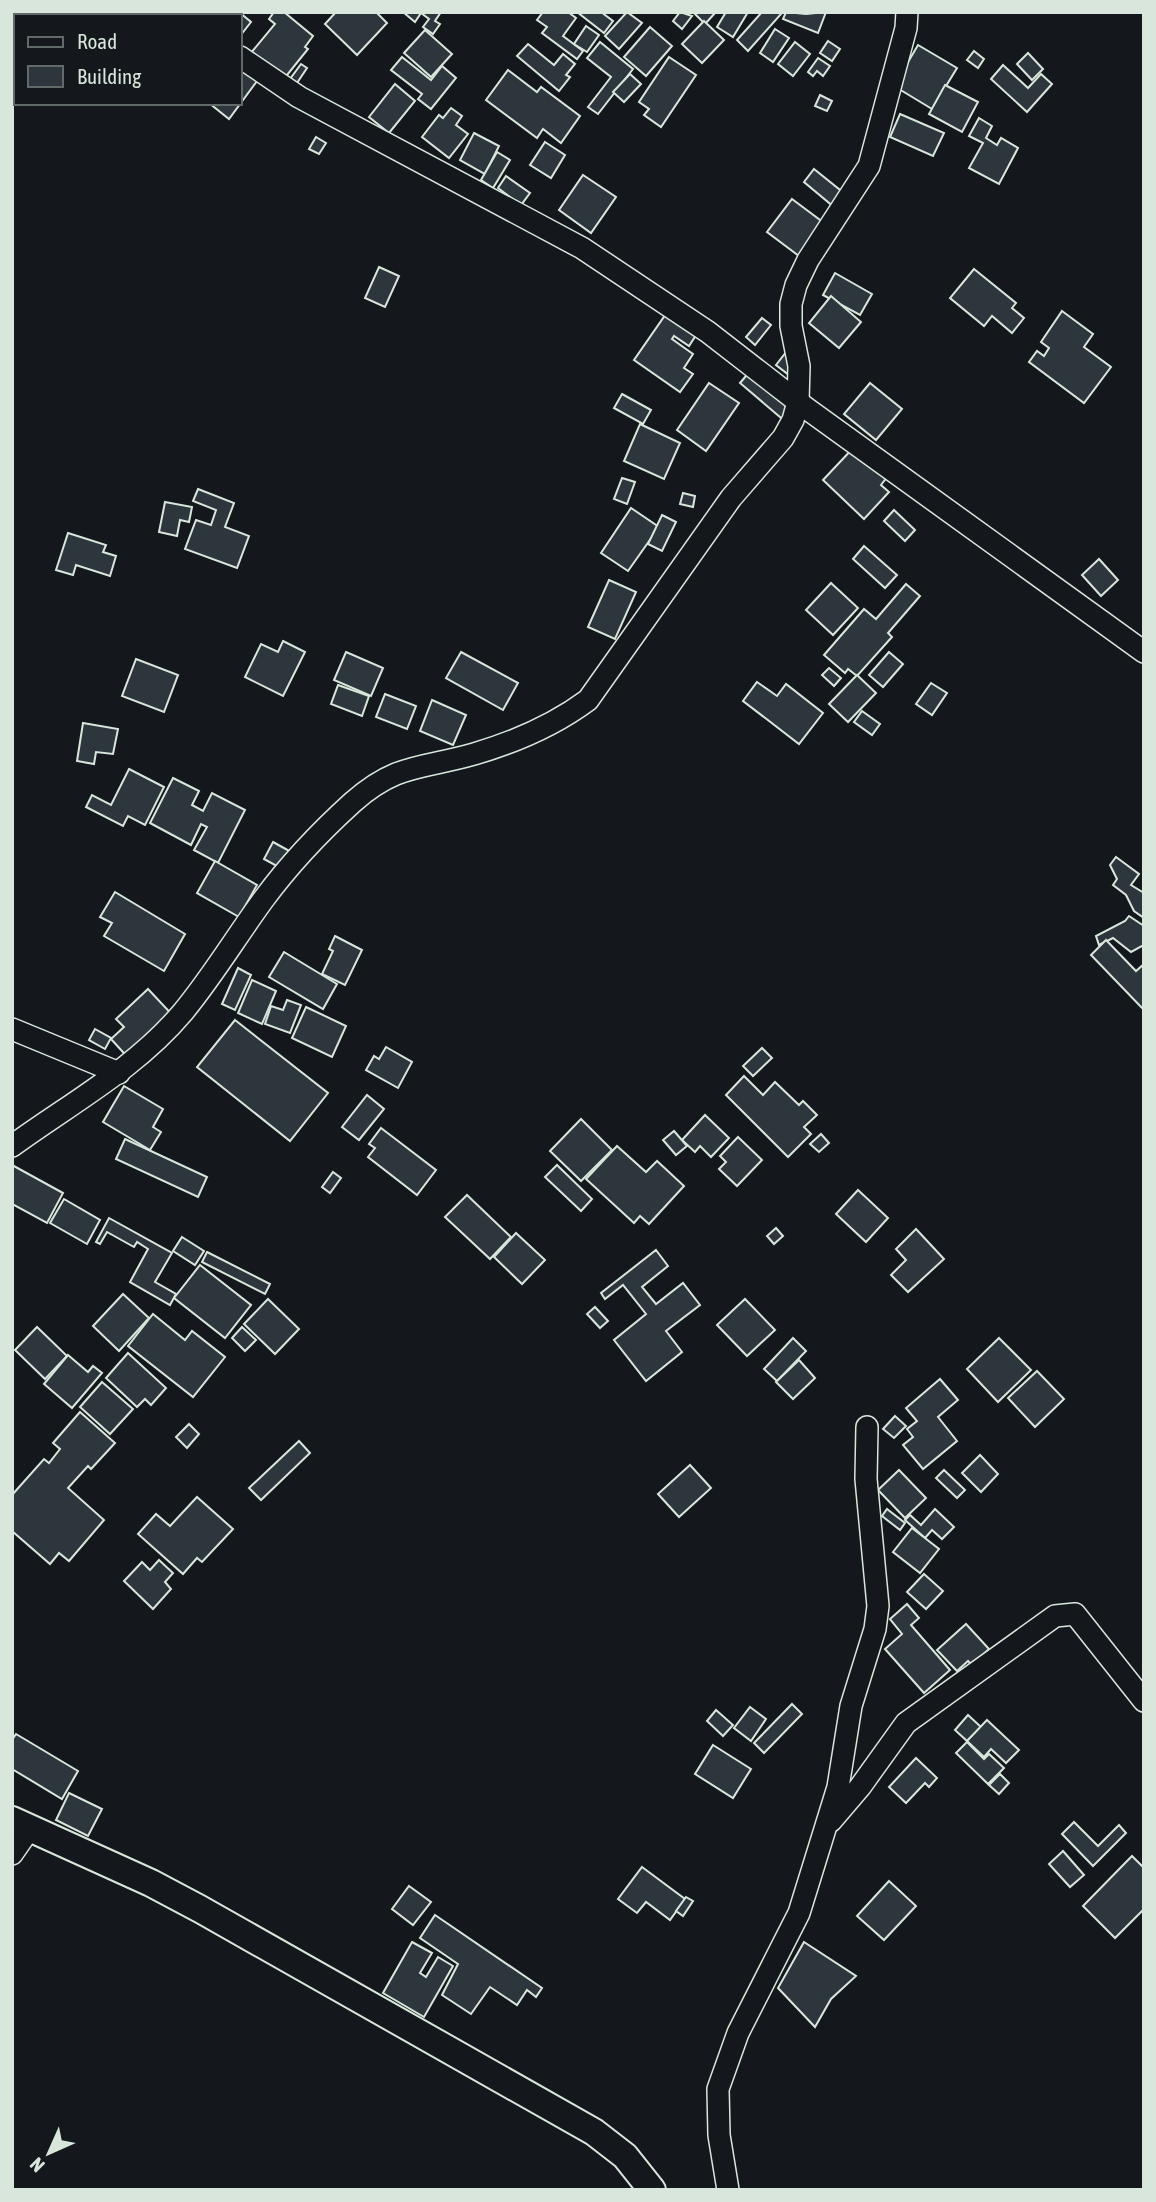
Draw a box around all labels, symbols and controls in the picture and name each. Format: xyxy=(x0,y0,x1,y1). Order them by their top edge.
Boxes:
legend xyxy=(14,14,242,105)
text: Road xyxy=(77,29,117,53)
text: Building xyxy=(77,64,141,88)
north arrow xyxy=(14,2118,84,2188)
text: N xyxy=(25,2153,49,2177)

